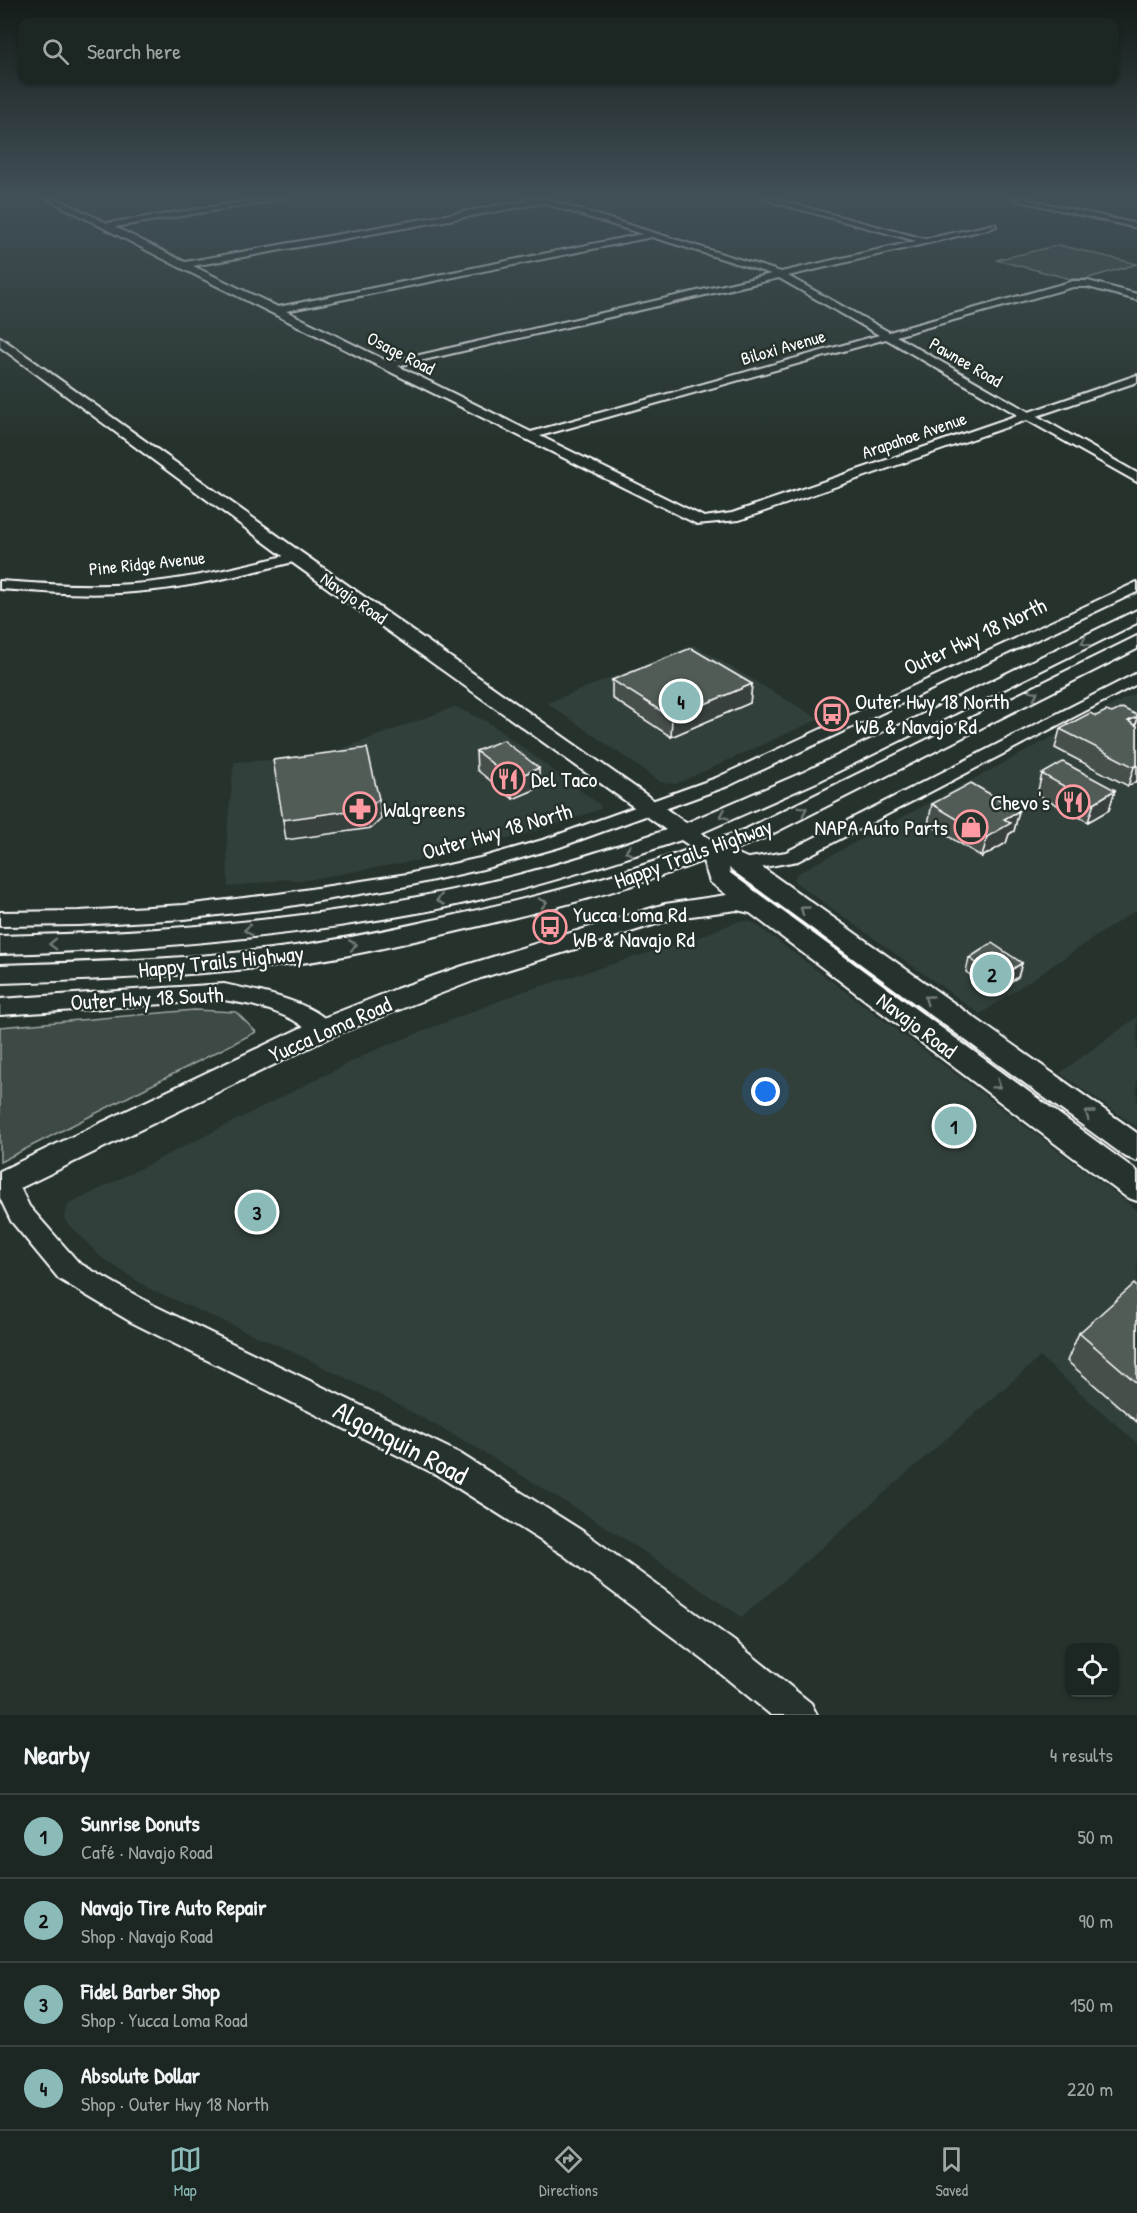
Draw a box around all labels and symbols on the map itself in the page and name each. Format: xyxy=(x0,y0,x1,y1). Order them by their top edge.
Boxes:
street label: Biloxi Avenue xyxy=(738,323,828,371)
street label: Osage Road xyxy=(363,325,439,381)
street label: Pawnee Road xyxy=(925,331,1007,393)
street label: Arapahoe Avenue xyxy=(858,405,970,465)
street label: Pine Ridge Avenue xyxy=(88,544,206,582)
street label: Navajo Road xyxy=(316,566,392,630)
street label: Outer Hwy 18 North xyxy=(899,590,1051,682)
one-way arrow xyxy=(1080,635,1091,647)
pin: 4 xyxy=(662,678,700,724)
place label: Outer Hwy 18 North WB & Navajo Rd xyxy=(855,686,1009,741)
one-way arrow xyxy=(1027,690,1038,701)
bus stop icon: Outer Hwy 18 North WB & Navajo Rd xyxy=(814,696,850,732)
restaurant icon: Del Taco xyxy=(490,761,526,797)
place label: Del Taco xyxy=(531,764,598,794)
restaurant icon: Chevo's xyxy=(1055,784,1091,820)
place label: Chevo's xyxy=(990,787,1050,817)
pharmacy icon: Walgreens xyxy=(342,791,378,827)
place label: Walgreens xyxy=(383,794,465,824)
street label: Outer Hwy 18 North xyxy=(419,795,575,867)
one-way arrow xyxy=(797,805,808,817)
one-way arrow xyxy=(719,808,730,820)
shop icon: NAPA Auto Parts xyxy=(953,809,989,845)
street label: Happy Trails Highway xyxy=(610,810,776,896)
place label: NAPA Auto Parts xyxy=(814,812,948,842)
one-way arrow xyxy=(624,844,635,856)
one-way arrow xyxy=(436,893,446,906)
one-way arrow xyxy=(538,898,548,911)
place label: Yucca Loma Rd WB & Navajo Rd xyxy=(573,899,695,954)
one-way arrow xyxy=(800,906,811,917)
bus stop icon: Yucca Loma Rd WB & Navajo Rd xyxy=(532,909,568,945)
one-way arrow xyxy=(243,923,252,936)
street label: Happy Trails Highway xyxy=(137,937,305,985)
one-way arrow xyxy=(49,938,58,951)
one-way arrow xyxy=(347,939,357,952)
pin: 2 xyxy=(972,952,1012,996)
street label: Outer Hwy 18 South xyxy=(70,979,224,1017)
street label: Navajo Road xyxy=(871,985,963,1065)
street label: Yucca Loma Road xyxy=(264,988,396,1069)
one-way arrow xyxy=(924,995,935,1006)
your location xyxy=(751,1077,780,1106)
one-way arrow xyxy=(991,1077,1002,1088)
pin: 1 xyxy=(934,1104,974,1148)
one-way arrow xyxy=(1085,1111,1096,1122)
pin: 3 xyxy=(238,1190,276,1234)
street label: Algonquin Road xyxy=(327,1391,475,1493)

